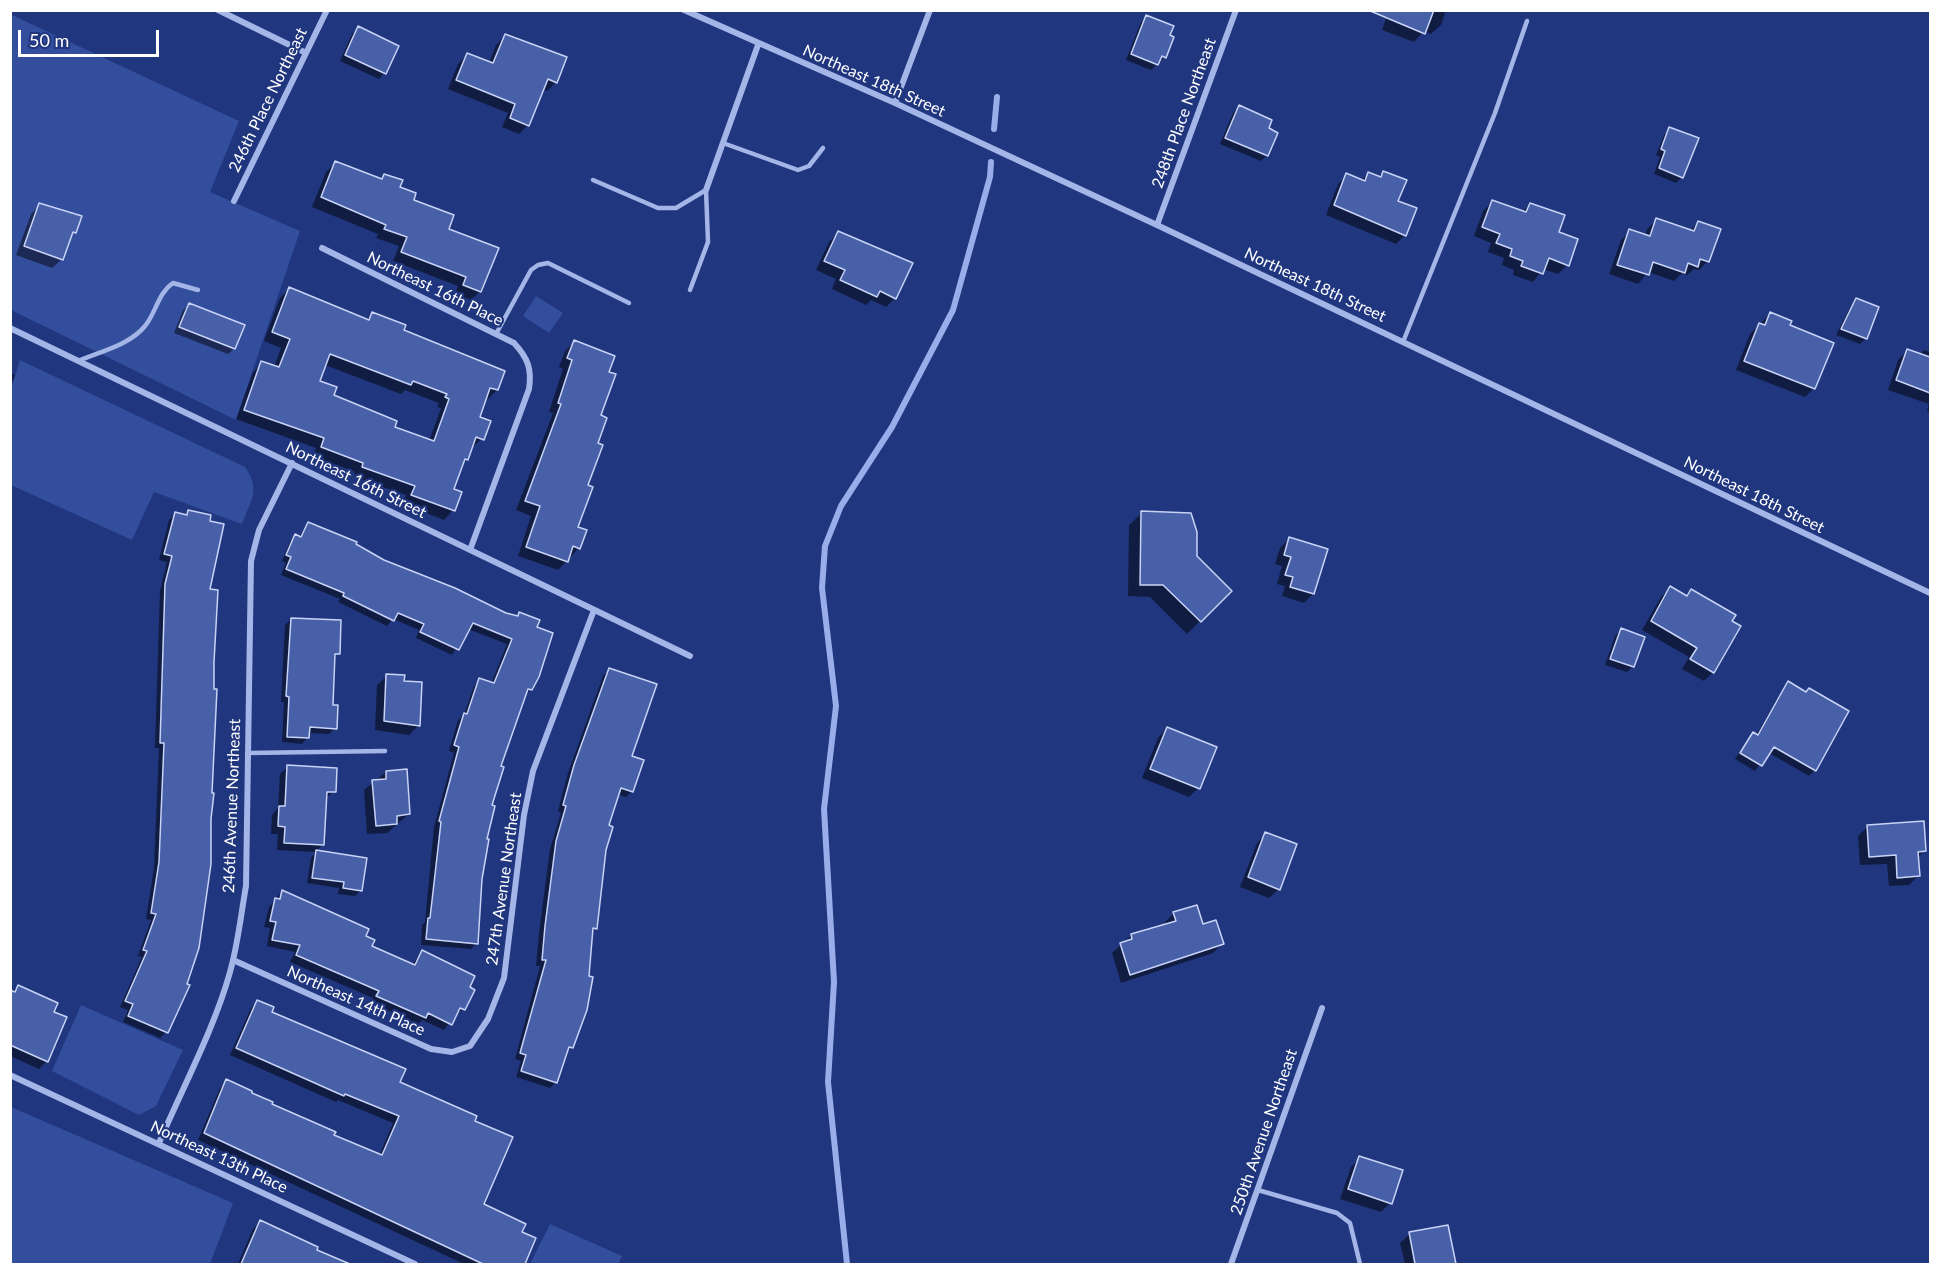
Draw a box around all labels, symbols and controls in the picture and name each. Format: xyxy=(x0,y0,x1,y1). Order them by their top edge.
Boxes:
scale bar xyxy=(21,18,162,56)
street label: 246th Place Northeast xyxy=(225,25,311,175)
text: 50 m xyxy=(29,29,69,51)
street label: 248th Place Northeast xyxy=(1148,35,1220,191)
street label: Northeast 18th Street xyxy=(800,41,948,121)
street label: Northeast 18th Street xyxy=(1241,244,1389,326)
street label: Northeast 16th Place xyxy=(364,248,506,330)
street label: Northeast 16th Street xyxy=(283,438,429,522)
street label: Northeast 18th Street xyxy=(1681,453,1827,537)
street label: 246th Avenue Northeast xyxy=(219,719,245,893)
street label: 247th Avenue Northeast xyxy=(482,791,526,967)
street label: Northeast 14th Place xyxy=(284,962,428,1040)
street label: 250th Avenue Northeast xyxy=(1227,1046,1301,1218)
street label: Northeast 13th Place xyxy=(147,1117,291,1197)

